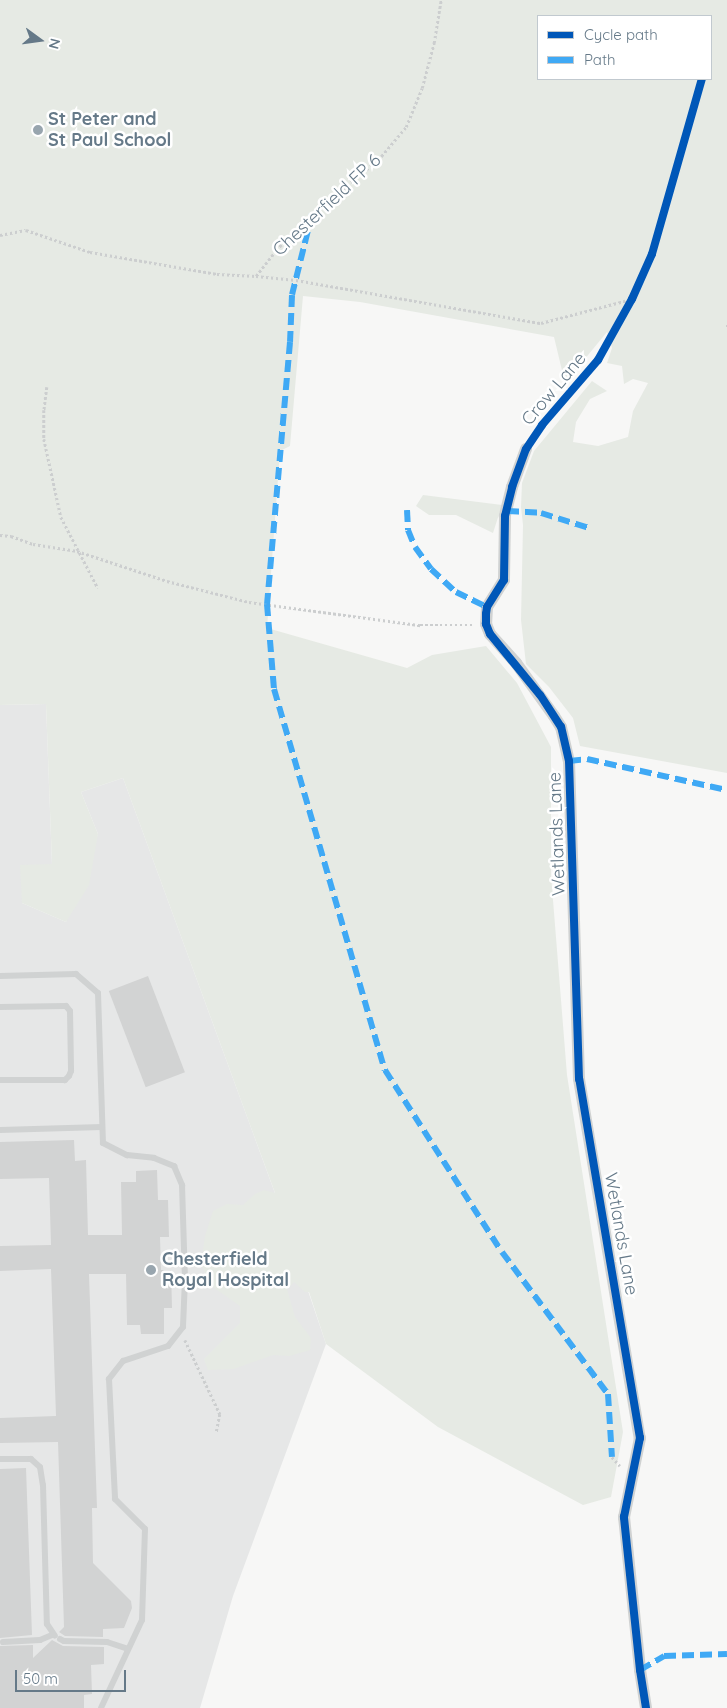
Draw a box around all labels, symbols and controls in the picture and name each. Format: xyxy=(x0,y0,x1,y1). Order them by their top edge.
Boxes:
north arrow xyxy=(15,15,65,65)
legend xyxy=(537,15,712,80)
text: Cycle path xyxy=(584,25,658,44)
text: N xyxy=(45,36,65,51)
text: Path xyxy=(584,50,616,69)
place label: St Peter and St Paul School xyxy=(48,109,171,152)
marker: St Peter and St Paul School xyxy=(32,124,44,136)
street label: Chesterfield FP 6 xyxy=(269,150,385,260)
street label: Crow Lane xyxy=(517,348,591,430)
street label: Wetlands Lane xyxy=(544,772,570,896)
street label: Wetlands Lane xyxy=(600,1171,642,1297)
place label: Chesterfield Royal Hospital xyxy=(162,1249,289,1292)
marker: Chesterfield Royal Hospital xyxy=(144,1263,158,1277)
scale bar xyxy=(18,1660,129,1692)
text: 50 m xyxy=(23,1669,58,1688)

